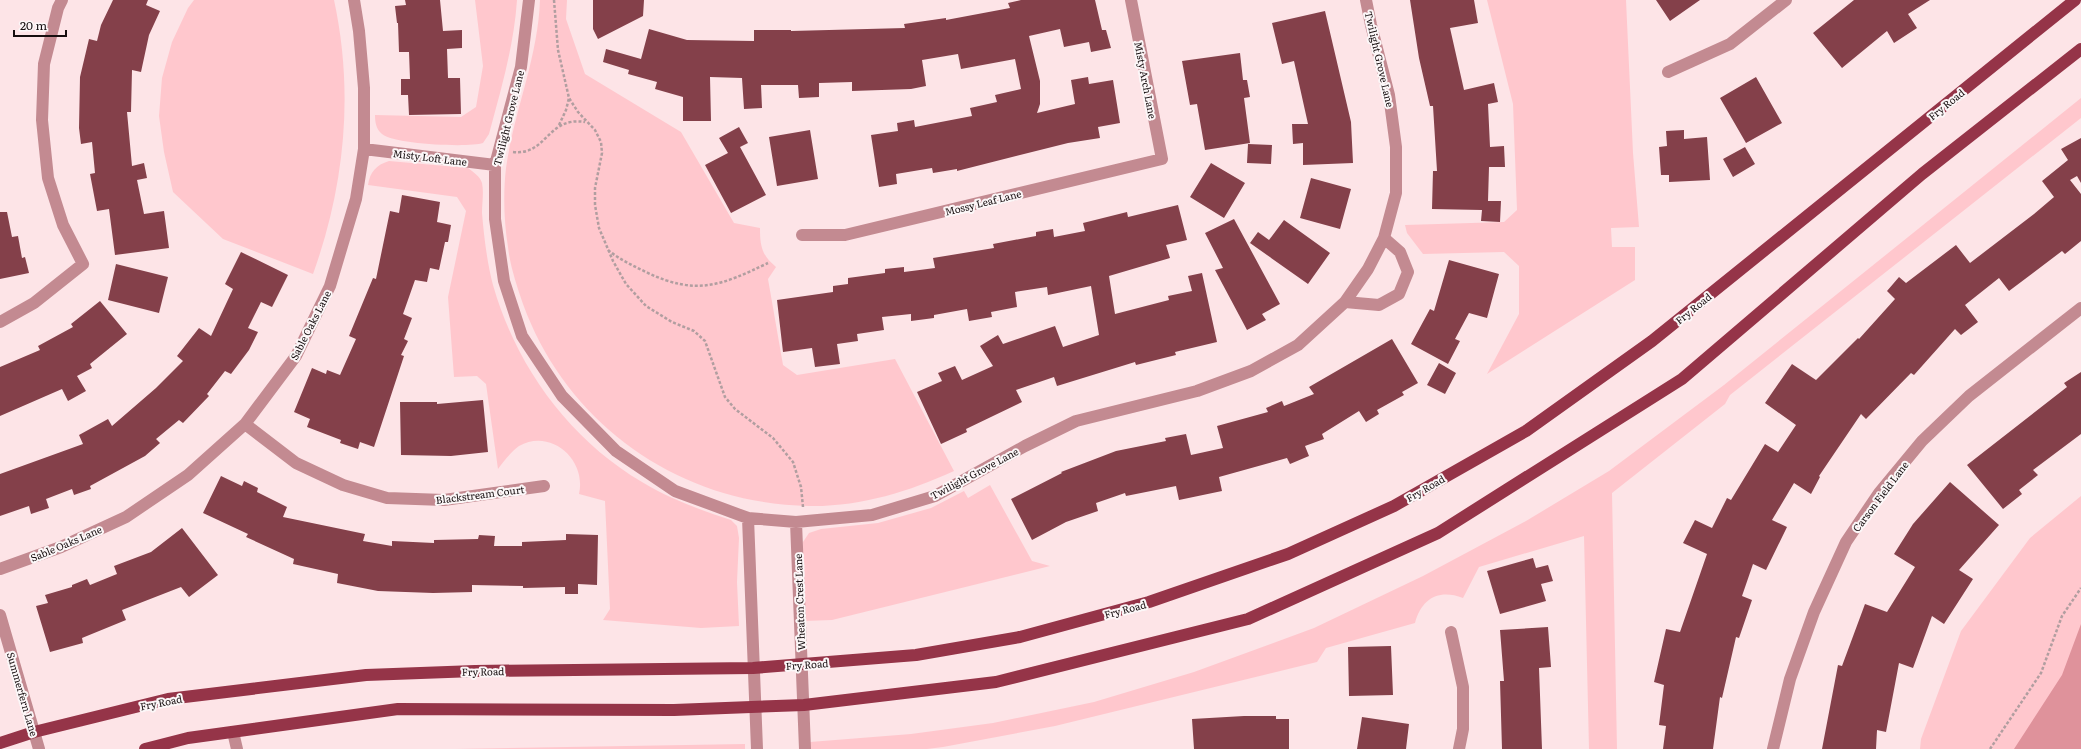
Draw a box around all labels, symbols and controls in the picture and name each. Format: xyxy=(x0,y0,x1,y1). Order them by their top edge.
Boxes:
street label: Twilight Grove Lane xyxy=(1362,10,1398,108)
scale bar xyxy=(14,12,66,38)
text: 20 m xyxy=(20,16,47,34)
street label: Misty Arch Lane xyxy=(1131,40,1161,120)
street label: Twilight Grove Lane xyxy=(489,69,527,167)
street label: Fry Road xyxy=(1925,85,1967,123)
street label: Misty Loft Lane xyxy=(392,145,468,169)
street label: Mossy Leaf Lane xyxy=(943,185,1023,219)
street label: Sable Oaks Lane xyxy=(286,288,334,362)
street label: Fry Road xyxy=(1672,289,1714,327)
street label: Twilight Grove Lane xyxy=(927,443,1021,503)
street label: Carson Field Lane xyxy=(1848,458,1912,534)
street label: Fry Road xyxy=(1403,471,1447,505)
street label: Blackstream Court xyxy=(435,481,525,507)
street label: Sable Oaks Lane xyxy=(28,521,104,565)
street label: Wheaton Crest Lane xyxy=(790,553,808,651)
street label: Fry Road xyxy=(1102,596,1148,622)
street label: Summerfern Lane xyxy=(4,650,42,738)
street label: Fry Road xyxy=(785,655,829,673)
street label: Fry Road xyxy=(462,663,504,679)
street label: Fry Road xyxy=(139,691,183,713)

